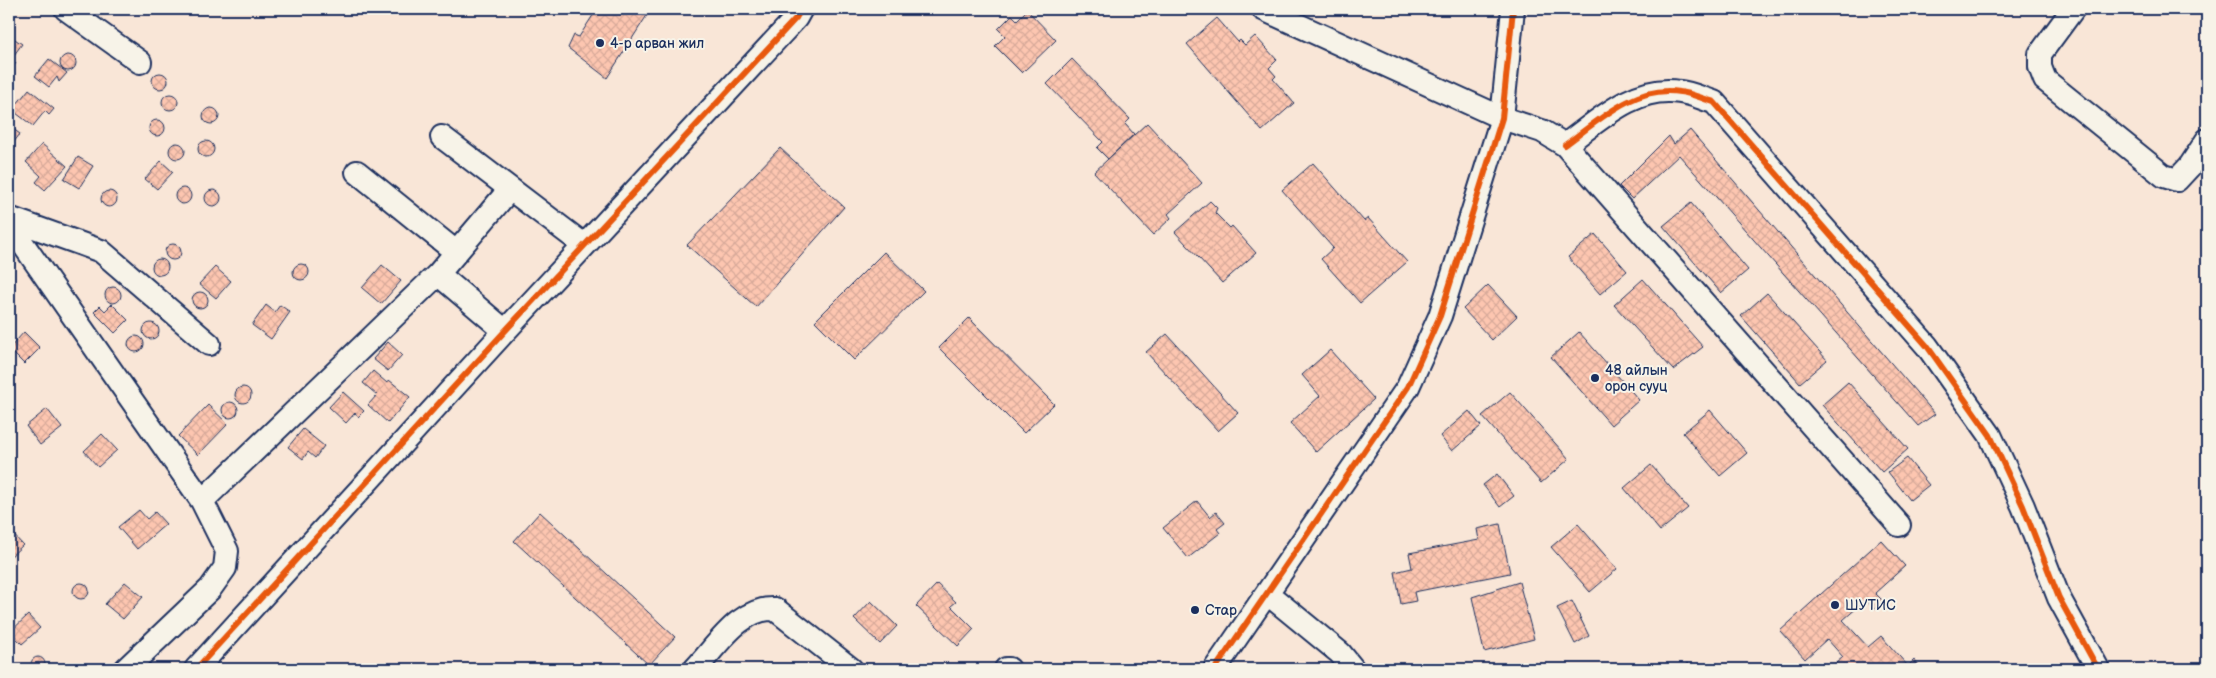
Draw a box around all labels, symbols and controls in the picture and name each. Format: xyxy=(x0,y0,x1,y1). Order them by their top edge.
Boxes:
place label: 4-р арван жил xyxy=(610,35,704,52)
marker: 4-р арван жил xyxy=(594,37,606,49)
place label: 48 айлын орон сууц xyxy=(1605,362,1668,395)
marker: 48 айлын орон сууц xyxy=(1589,372,1601,384)
place label: ШУТИС xyxy=(1845,597,1896,614)
marker: ШУТИС xyxy=(1829,599,1841,611)
place label: Стар xyxy=(1205,602,1237,619)
marker: Стар xyxy=(1189,604,1201,616)

